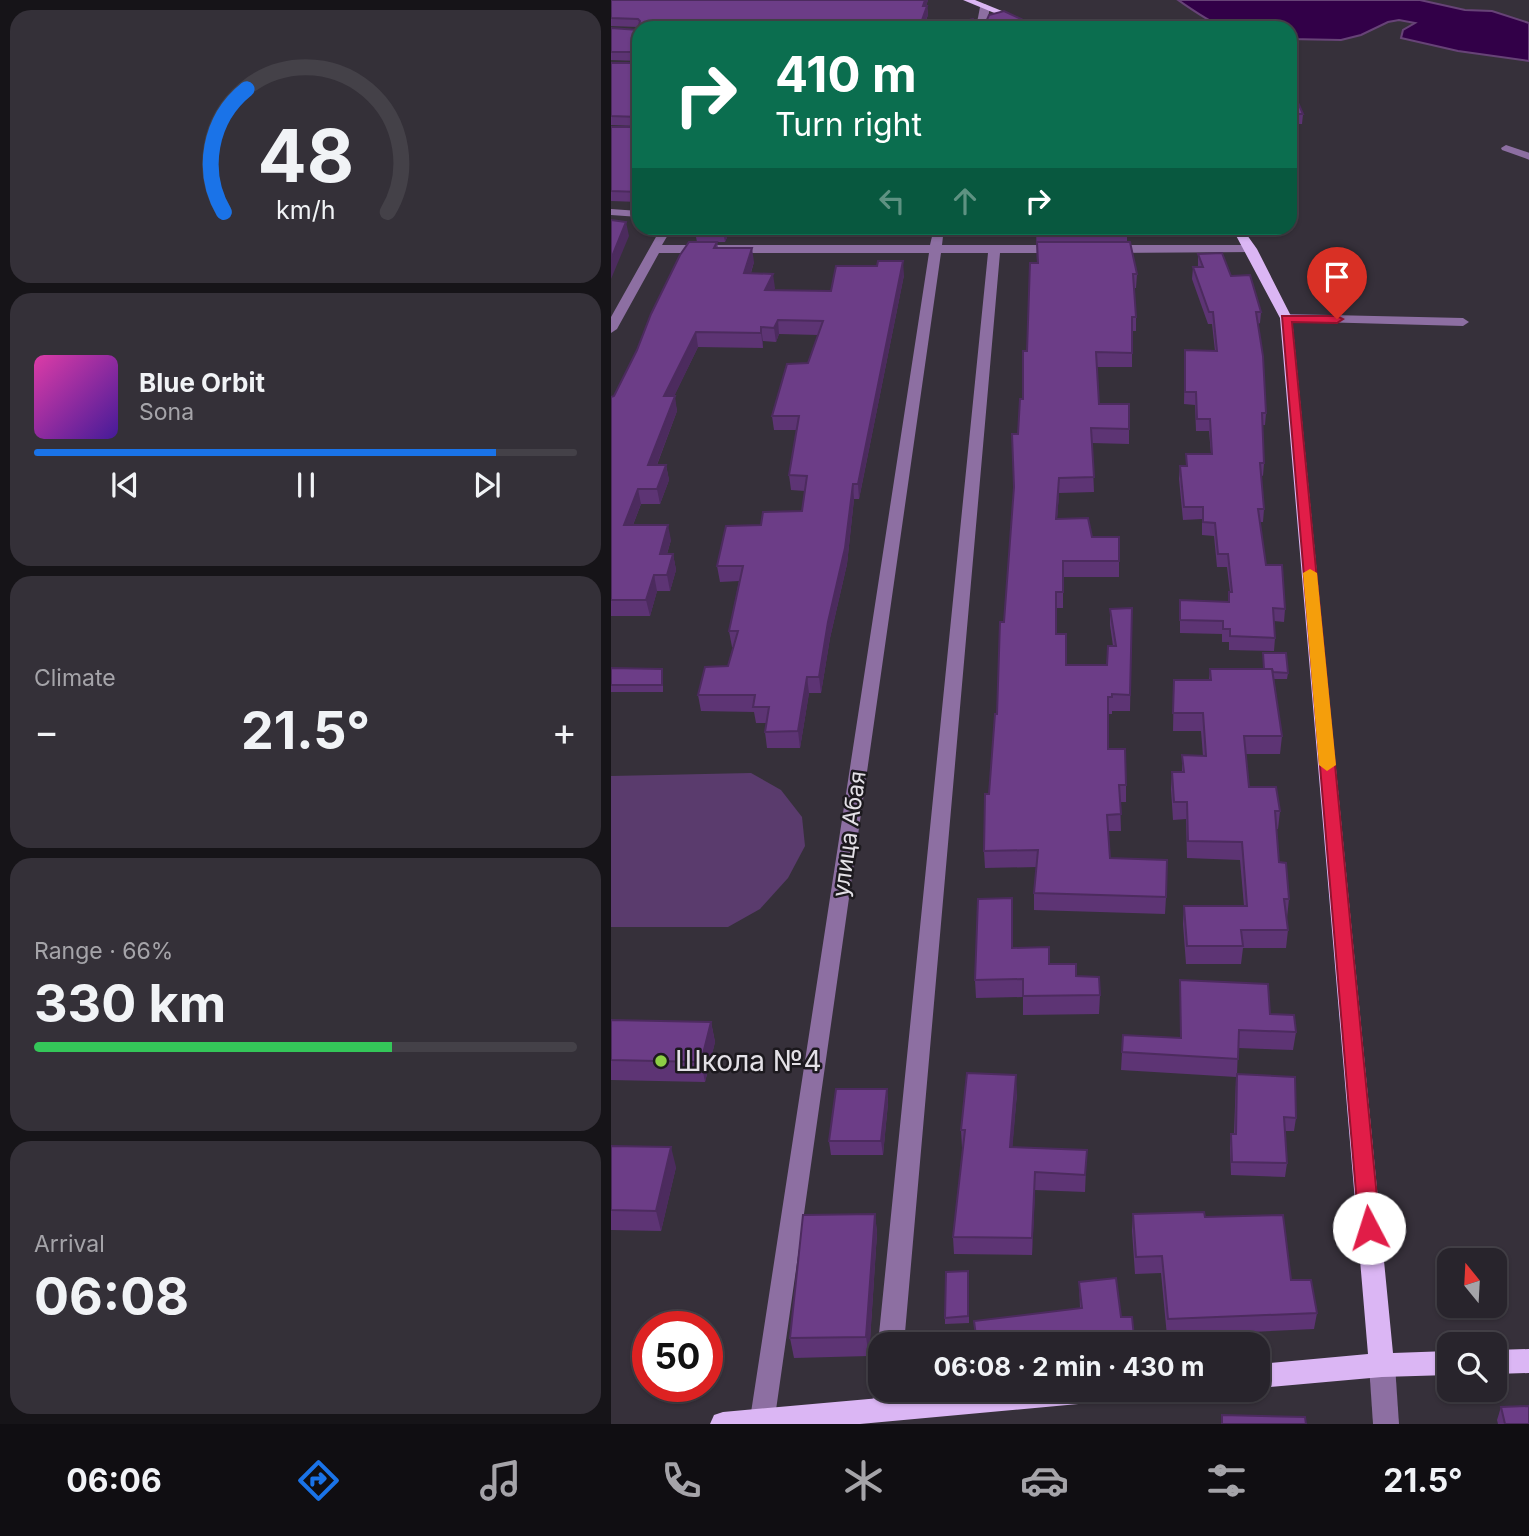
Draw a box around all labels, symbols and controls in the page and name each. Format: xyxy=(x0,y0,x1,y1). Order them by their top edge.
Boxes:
text: 410 m xyxy=(775,45,917,104)
icon: right xyxy=(660,49,751,140)
text: Turn right xyxy=(775,105,922,144)
text: 48 xyxy=(257,112,354,201)
icon: left xyxy=(873,182,911,220)
icon: ahead xyxy=(946,182,984,220)
icon: right xyxy=(1019,182,1057,220)
text: km/h xyxy=(276,195,335,225)
pin xyxy=(1307,247,1367,319)
icon: arrive xyxy=(1318,258,1356,296)
text: Blue Orbit xyxy=(139,367,265,398)
text: Sona xyxy=(139,398,194,426)
icon: previous xyxy=(106,466,144,504)
icon: pause xyxy=(287,466,325,504)
icon: next xyxy=(468,466,506,504)
text: Climate xyxy=(34,664,116,692)
text: 21.5° xyxy=(241,699,370,762)
text: − xyxy=(34,708,59,754)
text: + xyxy=(552,708,577,754)
street label: улица Абая xyxy=(826,769,872,899)
text: Range · 66% xyxy=(34,937,173,965)
text: 330 km xyxy=(34,972,226,1035)
place label: Школа №4 xyxy=(675,1044,822,1078)
marker: Школа №4 xyxy=(653,1053,669,1069)
position arrow xyxy=(1332,1191,1406,1265)
text: Arrival xyxy=(34,1230,105,1258)
north arrow xyxy=(1437,1248,1507,1318)
map controls xyxy=(1437,1248,1507,1402)
text: 06:08 xyxy=(34,1265,189,1328)
speed limit sign: 50 xyxy=(632,1311,723,1402)
button: search xyxy=(1437,1332,1507,1402)
text: 06:08 · 2 min · 430 m xyxy=(934,1351,1204,1382)
icon: directions xyxy=(294,1456,343,1505)
icon: music xyxy=(476,1456,525,1505)
icon: phone xyxy=(657,1456,706,1505)
icon: climate xyxy=(839,1456,888,1505)
icon: car xyxy=(1020,1456,1069,1505)
icon: filters xyxy=(1202,1456,1251,1505)
text: 06:06 xyxy=(66,1461,162,1500)
text: 21.5° xyxy=(1383,1461,1463,1500)

